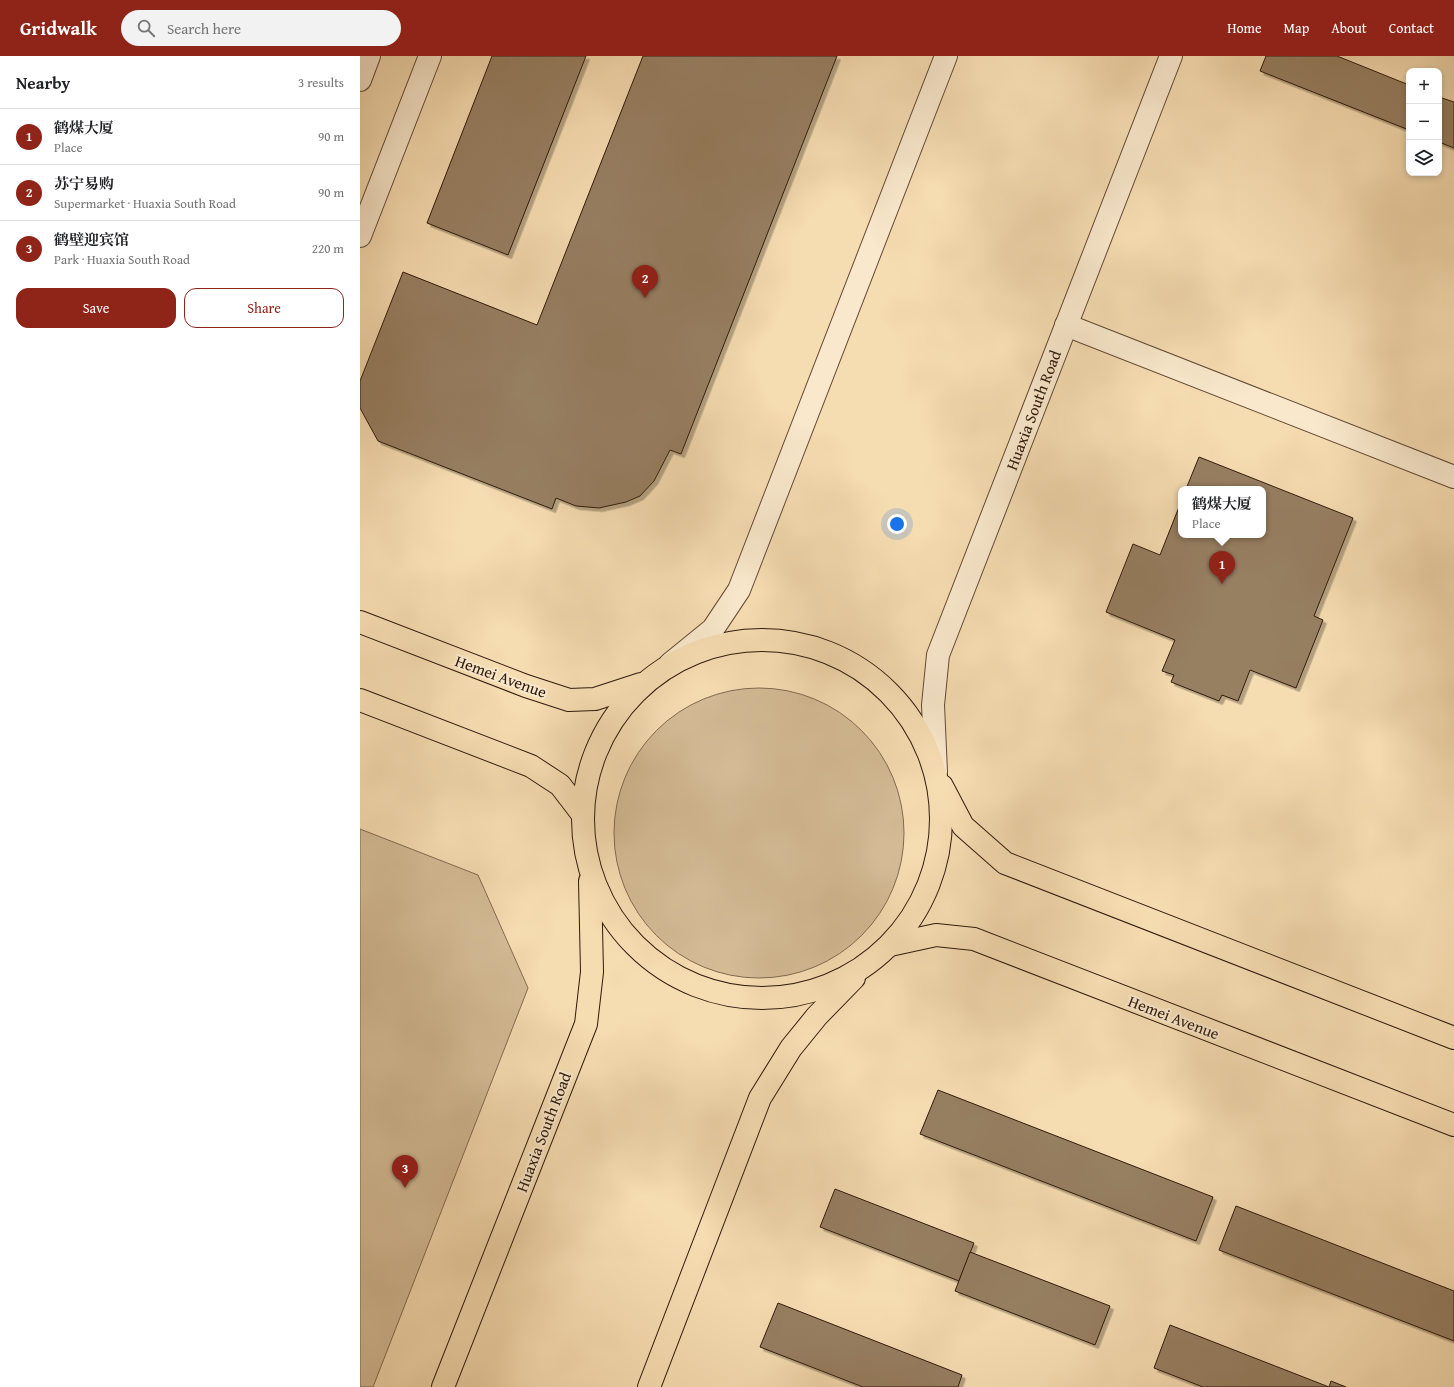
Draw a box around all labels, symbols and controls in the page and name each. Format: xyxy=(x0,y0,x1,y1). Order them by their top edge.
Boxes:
search box xyxy=(121,10,401,46)
text: Gridwalk xyxy=(20,14,97,42)
icon: search xyxy=(135,17,157,39)
text: Search here xyxy=(167,18,241,39)
text: Home xyxy=(1227,18,1262,38)
text: Map xyxy=(1284,18,1309,38)
text: About xyxy=(1331,18,1367,38)
text: Contact xyxy=(1389,18,1434,38)
map controls xyxy=(1406,68,1442,176)
button: + xyxy=(1406,68,1442,104)
text: Nearby xyxy=(16,70,70,95)
text: 3 results xyxy=(298,73,344,92)
button: − xyxy=(1406,104,1442,140)
text: 鹤煤大厦 xyxy=(54,117,114,138)
text: 1 xyxy=(26,127,32,146)
text: 90 m xyxy=(318,127,344,146)
text: Place xyxy=(54,138,83,157)
button: layers xyxy=(1406,140,1442,176)
text: 苏宁易购 xyxy=(54,173,114,194)
text: 2 xyxy=(26,183,32,202)
text: 90 m xyxy=(318,183,344,202)
text: Supermarket · Huaxia South Road xyxy=(54,194,236,213)
text: 鹤壁迎宾馆 xyxy=(54,229,129,250)
text: 3 xyxy=(26,239,32,258)
text: 220 m xyxy=(312,239,344,258)
text: Park · Huaxia South Road xyxy=(54,250,190,269)
pin: 2 xyxy=(632,265,658,298)
button: Save xyxy=(16,288,176,328)
button: Share xyxy=(184,288,344,328)
street label: Huaxia South Road xyxy=(999,346,1067,474)
popup xyxy=(1178,486,1266,538)
text: 鹤煤大厦 xyxy=(1192,493,1252,514)
your location xyxy=(887,514,907,534)
text: Place xyxy=(1192,514,1221,533)
pin: 1 xyxy=(1209,551,1235,584)
street label: Hemei Avenue xyxy=(452,648,550,704)
street label: Hemei Avenue xyxy=(1125,989,1223,1045)
street label: Huaxia South Road xyxy=(509,1068,577,1196)
pin: 3 xyxy=(392,1155,418,1188)

